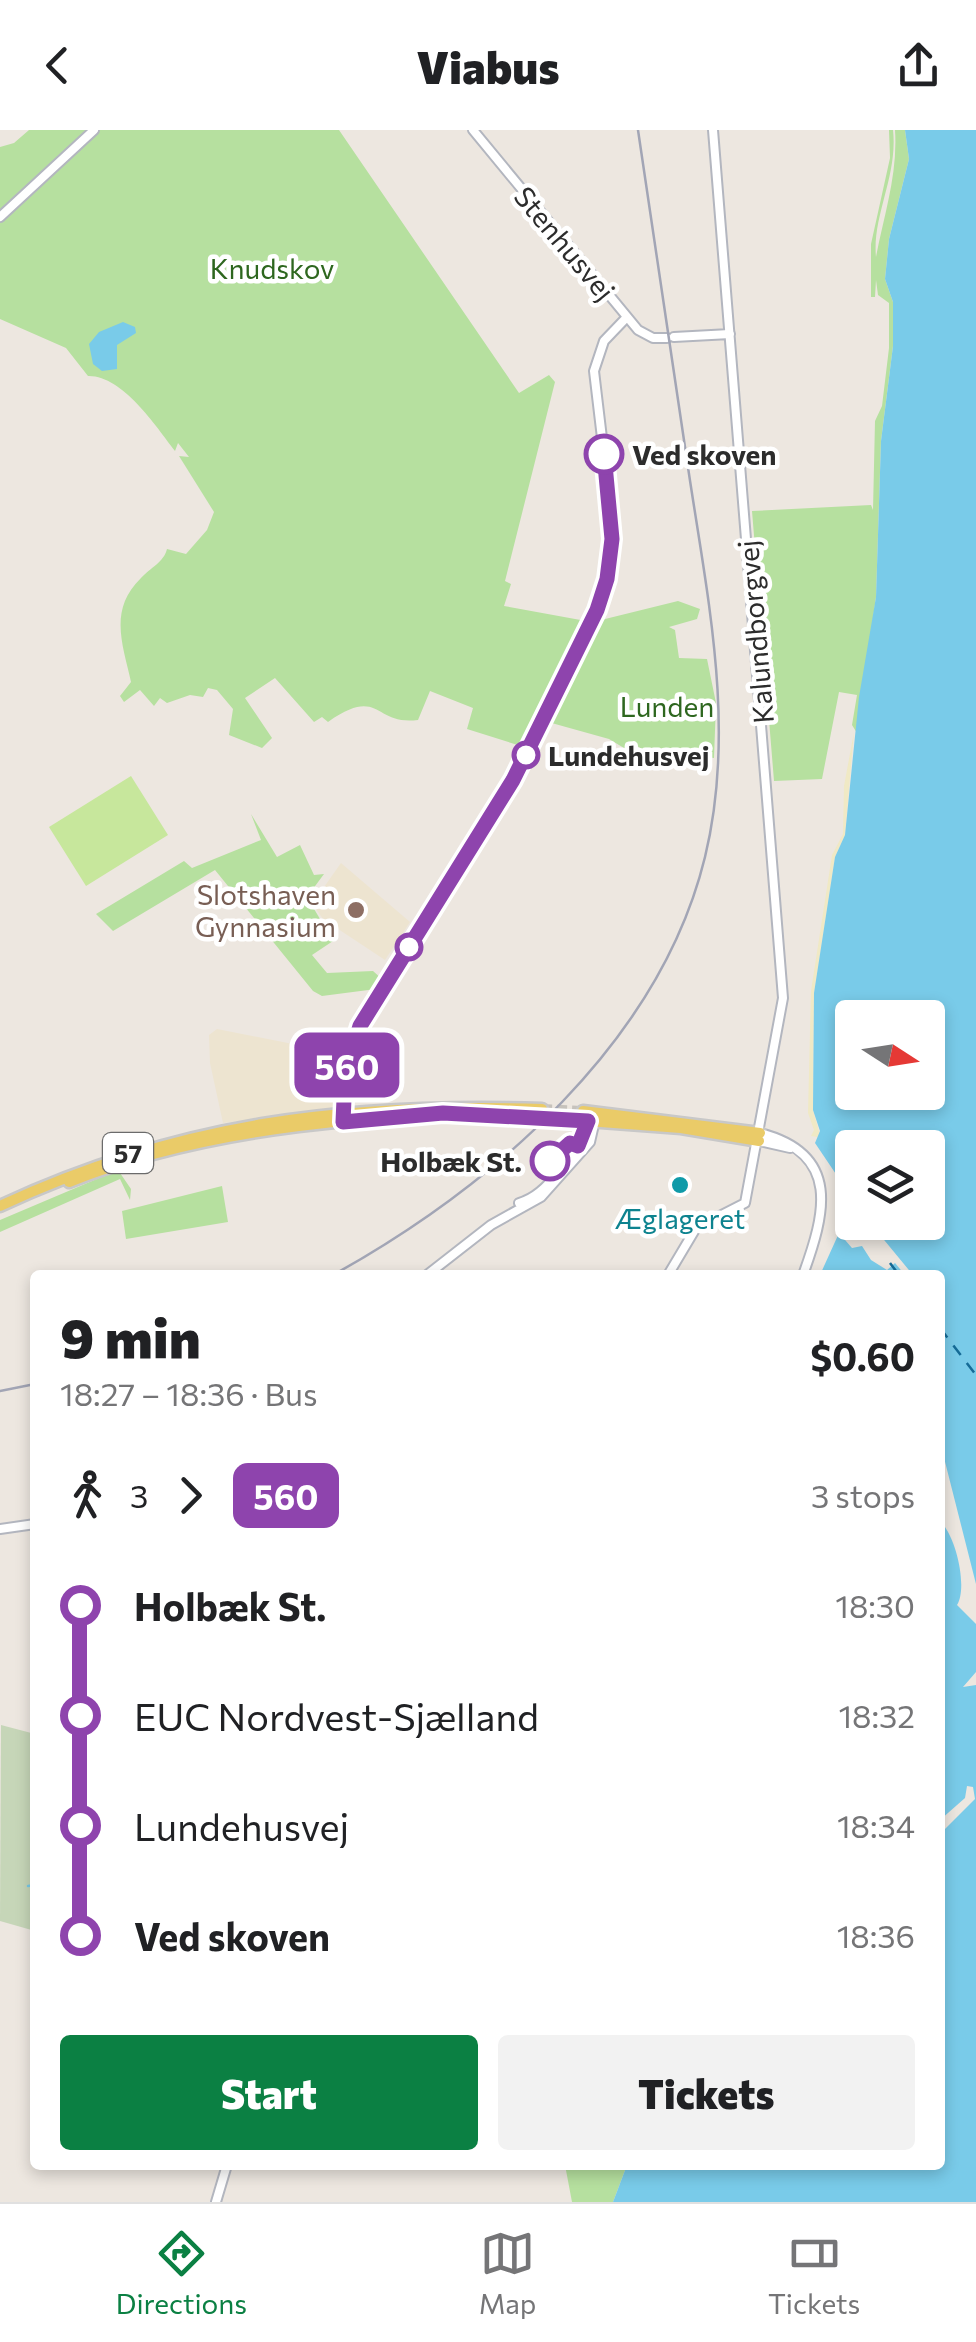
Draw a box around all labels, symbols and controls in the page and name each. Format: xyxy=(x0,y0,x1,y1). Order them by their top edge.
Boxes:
icon: back xyxy=(30,38,85,93)
text: Viabus xyxy=(416,38,560,93)
icon: share xyxy=(891,38,946,93)
street label: Stenhusvej xyxy=(508,179,622,307)
park label: Knudskov xyxy=(210,251,334,285)
marker: Ved skoven xyxy=(585,435,623,473)
place label: Ved skoven xyxy=(632,437,776,471)
street label: Kalundborgvej xyxy=(730,539,780,725)
park label: Lunden xyxy=(620,689,714,723)
place label: Lundehusvej xyxy=(548,738,710,772)
marker: Lundehusvej xyxy=(513,742,539,768)
place label: Slotshaven Gynnasium xyxy=(195,877,336,943)
marker: Slotshaven Gynnasium xyxy=(345,899,367,921)
unlabelled marker xyxy=(396,934,422,960)
north arrow xyxy=(835,1000,945,1110)
map controls xyxy=(835,1000,945,1240)
line badge: 560 xyxy=(290,1032,404,1098)
text: 560 xyxy=(314,1044,380,1087)
button: layers xyxy=(835,1130,945,1240)
road number: 57 xyxy=(103,1133,153,1173)
marker: Holbæk St. xyxy=(531,1142,569,1180)
place label: Holbæk St. xyxy=(380,1144,522,1178)
marker: Æglageret xyxy=(669,1174,691,1196)
place label: Æglageret xyxy=(615,1201,745,1235)
text: 9 min xyxy=(60,1302,201,1369)
text: $0.60 xyxy=(810,1332,915,1379)
text: 18:27 – 18:36 · Bus xyxy=(60,1373,318,1413)
icon: walk xyxy=(60,1468,115,1523)
icon: forward xyxy=(163,1468,218,1523)
text: 560 xyxy=(253,1474,319,1517)
text: 3 xyxy=(130,1475,148,1515)
text: 3 stops xyxy=(811,1475,915,1515)
text: Holbæk St. xyxy=(134,1582,326,1629)
text: 18:30 xyxy=(835,1585,915,1625)
text: EUC Nordvest-Sjælland xyxy=(134,1692,539,1739)
text: 18:32 xyxy=(838,1695,915,1735)
text: Lundehusvej xyxy=(134,1802,349,1849)
text: 18:34 xyxy=(837,1805,915,1845)
text: Ved skoven xyxy=(134,1912,330,1959)
text: 18:36 xyxy=(837,1915,915,1955)
button: Start xyxy=(60,2035,478,2150)
button: Tickets xyxy=(498,2035,915,2150)
tab: Directions xyxy=(116,2226,247,2320)
tab: Map xyxy=(479,2226,536,2320)
tab: Tickets xyxy=(768,2226,860,2320)

